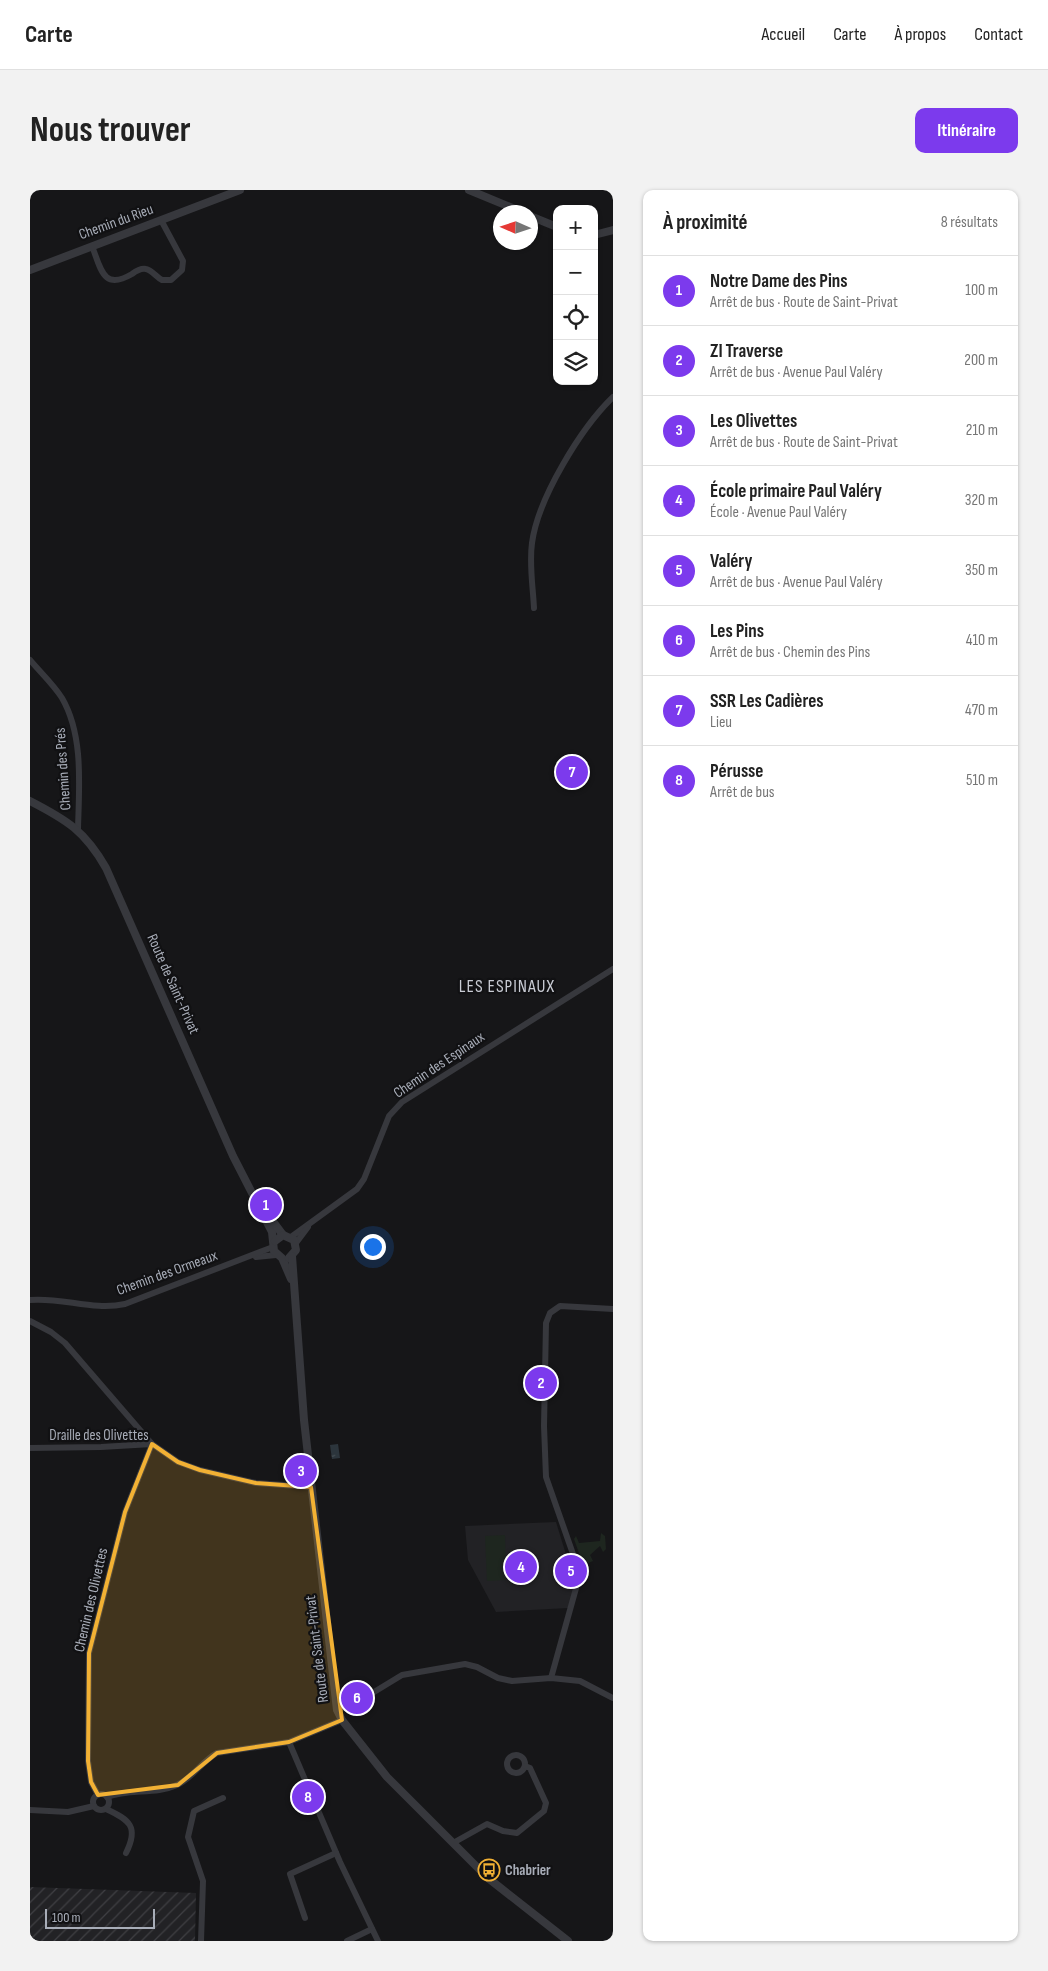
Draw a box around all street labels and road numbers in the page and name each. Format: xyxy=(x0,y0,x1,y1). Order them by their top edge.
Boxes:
street label: Chemin du Rieu xyxy=(76,200,156,244)
street label: Chemin des Prés xyxy=(51,727,75,811)
street label: Route de Saint-Privat xyxy=(142,931,204,1037)
street label: Chemin des Espinaux xyxy=(390,1027,488,1102)
street label: Chemin des Ormeaux xyxy=(114,1246,220,1300)
street label: Draille des Olivettes xyxy=(49,1426,149,1445)
street label: Chemin des Olivettes xyxy=(70,1546,112,1654)
street label: Route de Saint-Privat xyxy=(301,1594,333,1704)

